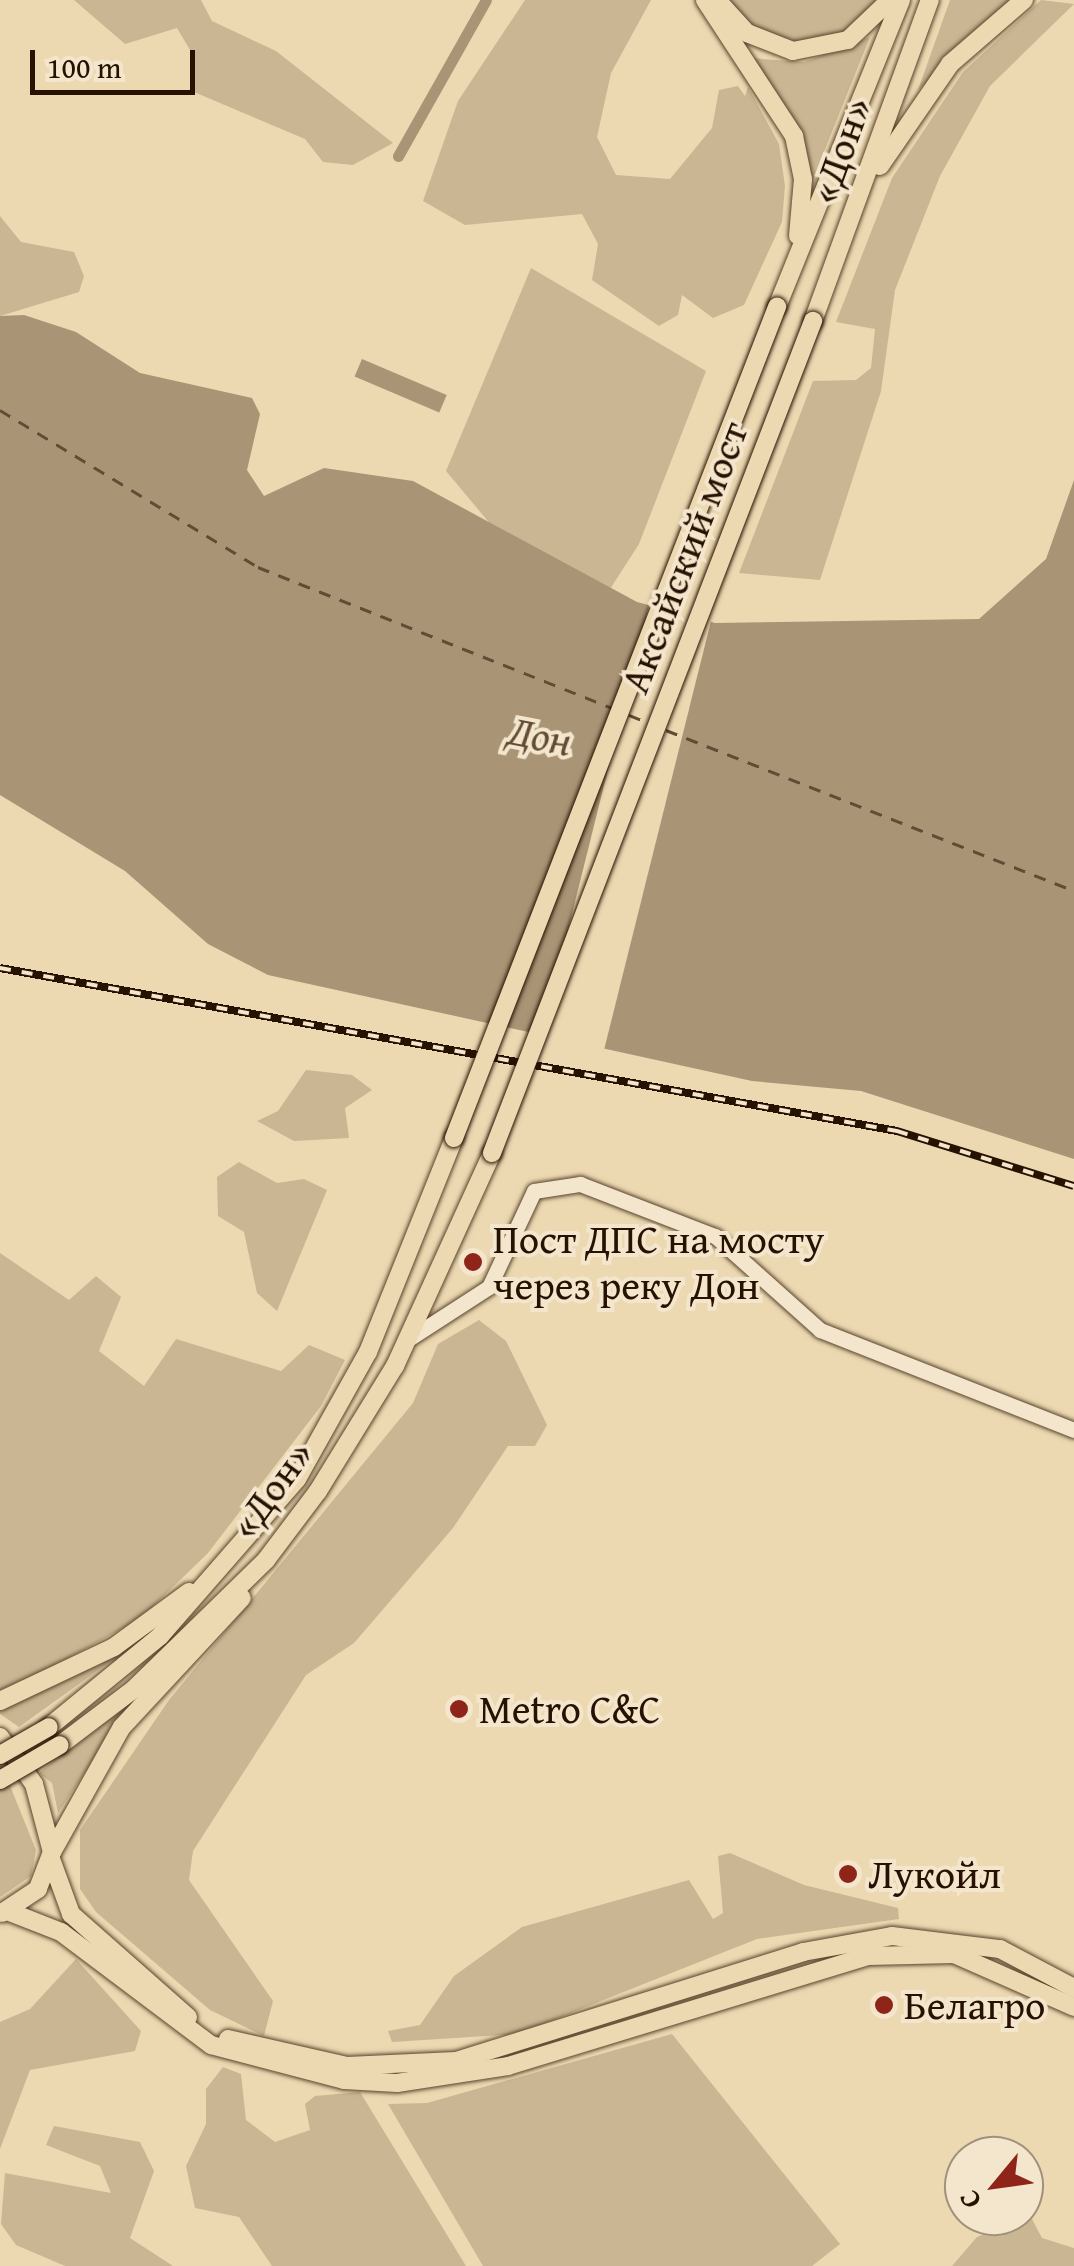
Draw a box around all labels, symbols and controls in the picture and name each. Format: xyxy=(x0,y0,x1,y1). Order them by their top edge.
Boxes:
scale bar xyxy=(35,30,200,92)
text: 100 m xyxy=(47,45,121,89)
street label: «Дон» xyxy=(799,91,881,209)
street label: Аксайский мост xyxy=(610,414,758,700)
water label: Дон xyxy=(504,704,576,766)
place label: Пост ДПС на мосту через реку Дон xyxy=(493,1215,824,1309)
marker: Пост ДПС на мосту через реку Дон xyxy=(462,1251,484,1273)
street label: «Дон» xyxy=(220,1431,322,1547)
place label: Metro C&C xyxy=(479,1685,660,1733)
marker: Metro C&C xyxy=(448,1698,470,1720)
place label: Лукойл xyxy=(868,1850,1001,1898)
marker: Лукойл xyxy=(837,1863,859,1885)
place label: Белагро xyxy=(904,1981,1045,2029)
marker: Белагро xyxy=(873,1994,895,2016)
north arrow xyxy=(944,2136,1044,2236)
text: С xyxy=(947,2183,991,2217)

